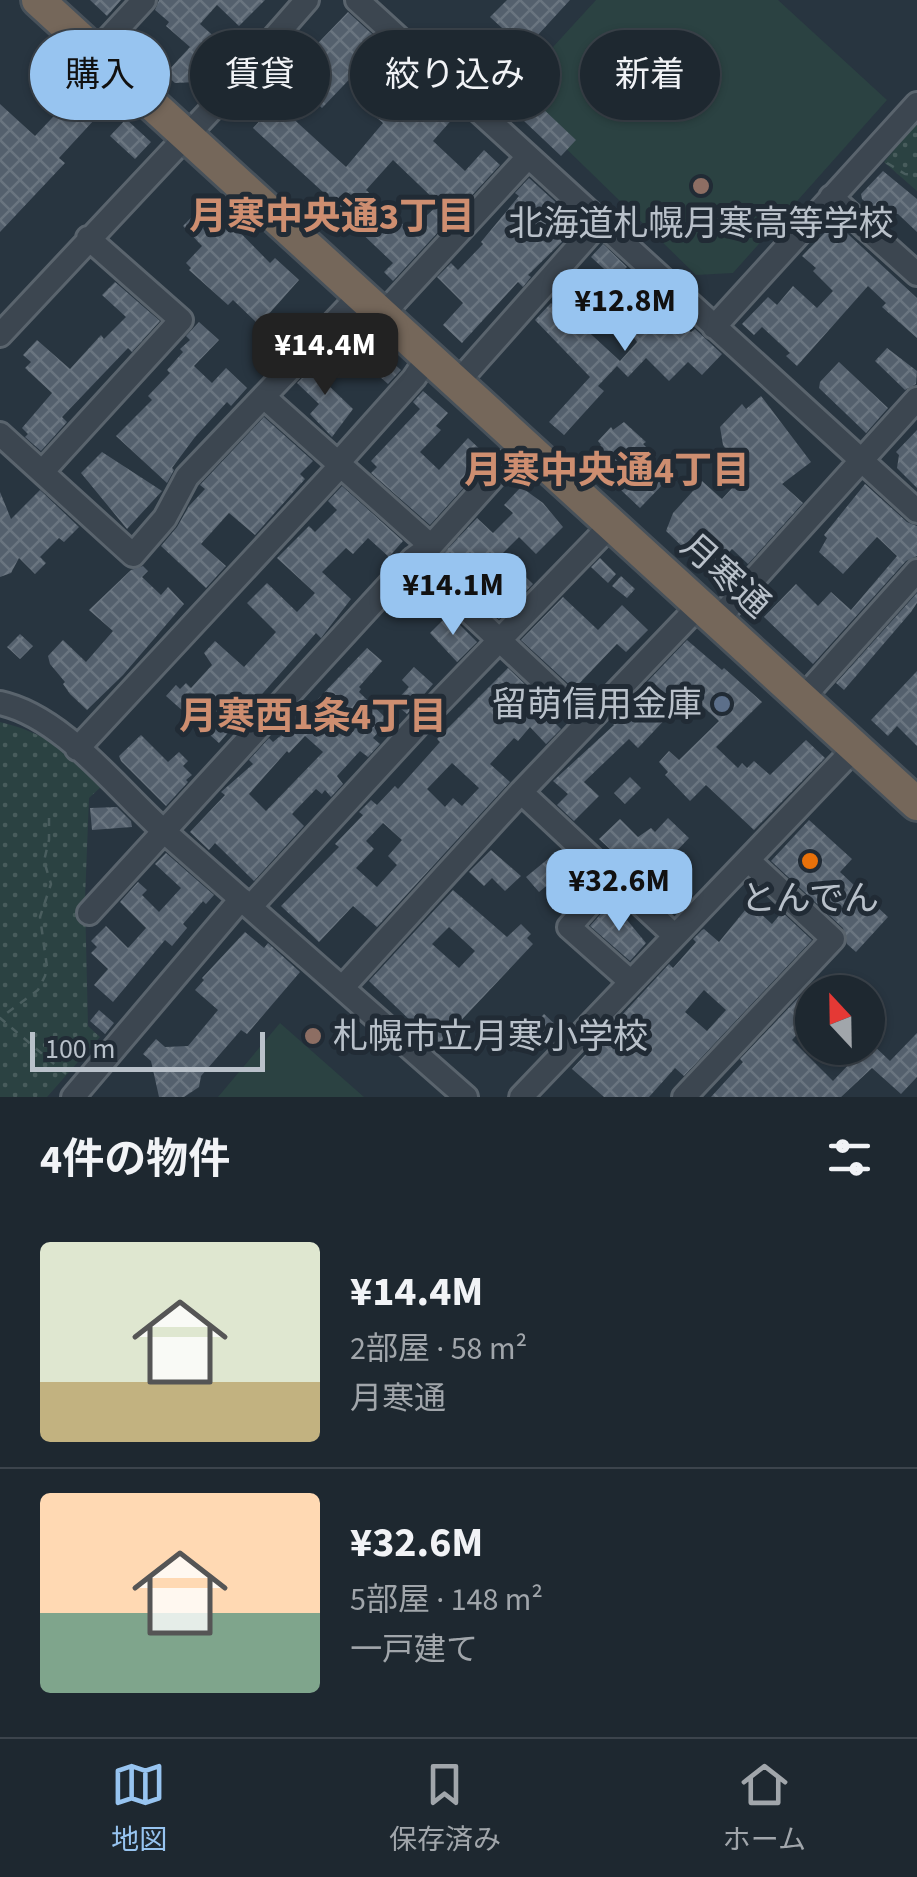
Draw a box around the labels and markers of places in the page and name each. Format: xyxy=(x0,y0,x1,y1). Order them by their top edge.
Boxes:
marker: 北海道札幌月寒高等学校 xyxy=(690,175,712,197)
place label: 北海道札幌月寒高等学校 xyxy=(508,199,894,249)
pin: ¥12.8M xyxy=(544,269,706,354)
pin: ¥14.4M xyxy=(244,313,406,398)
pin: ¥14.1M xyxy=(372,553,534,638)
place label: 留萌信用金庫 xyxy=(492,680,702,730)
marker: 留萌信用金庫 xyxy=(711,693,733,715)
pin: ¥32.6M xyxy=(538,849,700,934)
marker: とんでん xyxy=(799,850,821,872)
place label: とんでん xyxy=(741,874,879,924)
place label: 札幌市立月寒小学校 xyxy=(333,1012,648,1062)
marker: 札幌市立月寒小学校 xyxy=(302,1025,324,1047)

